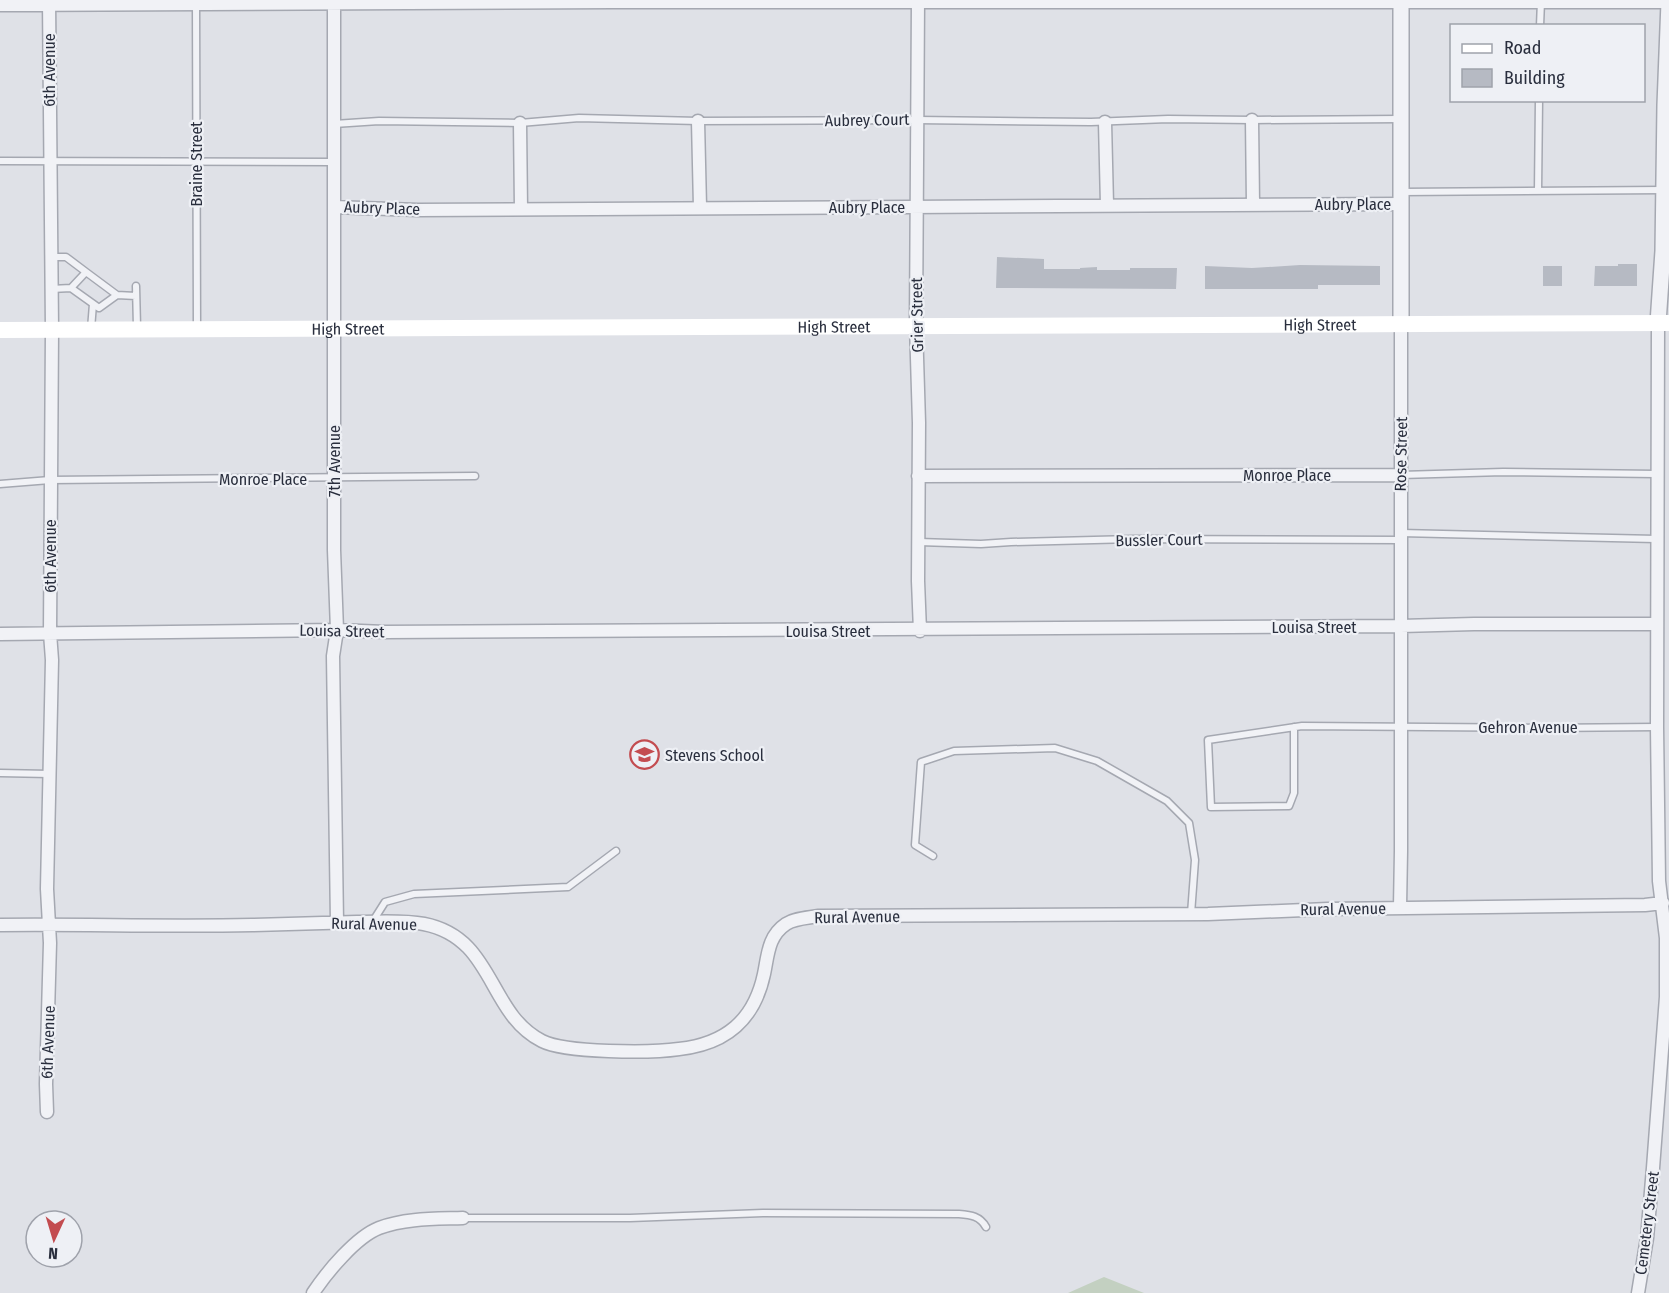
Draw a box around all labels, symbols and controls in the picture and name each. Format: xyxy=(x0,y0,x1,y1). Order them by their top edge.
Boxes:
legend xyxy=(1450,24,1645,102)
street label: 6th Avenue xyxy=(40,33,59,107)
text: Road xyxy=(1504,37,1541,59)
text: Building xyxy=(1504,67,1565,89)
street label: Aubrey Court xyxy=(825,110,910,130)
street label: Braine Street xyxy=(187,121,206,207)
street label: Aubry Place xyxy=(1315,195,1391,214)
street label: Aubry Place xyxy=(343,197,421,219)
street label: Aubry Place xyxy=(829,198,905,217)
street label: Grier Street xyxy=(907,276,927,353)
street label: High Street xyxy=(1284,315,1357,334)
street label: High Street xyxy=(798,317,871,336)
street label: High Street xyxy=(312,319,385,338)
street label: Rose Street xyxy=(1391,416,1411,492)
street label: 7th Avenue xyxy=(325,425,344,497)
street label: Monroe Place xyxy=(1243,466,1331,485)
street label: Monroe Place xyxy=(219,470,307,489)
street label: 6th Avenue xyxy=(41,519,60,593)
street label: Bussler Court xyxy=(1115,530,1204,550)
street label: Louisa Street xyxy=(1271,618,1357,637)
street label: Louisa Street xyxy=(299,621,386,641)
street label: Louisa Street xyxy=(785,622,871,641)
street label: Gehron Avenue xyxy=(1478,718,1578,737)
school or university icon: Stevens School xyxy=(628,739,660,771)
place label: Stevens School xyxy=(665,746,764,765)
street label: Rural Avenue xyxy=(1300,899,1386,919)
street label: Rural Avenue xyxy=(814,907,900,927)
street label: Rural Avenue xyxy=(331,914,417,934)
street label: 6th Avenue xyxy=(37,1005,59,1079)
street label: Cemetery Street xyxy=(1631,1169,1663,1276)
north arrow xyxy=(24,1209,84,1269)
text: N xyxy=(48,1244,58,1263)

